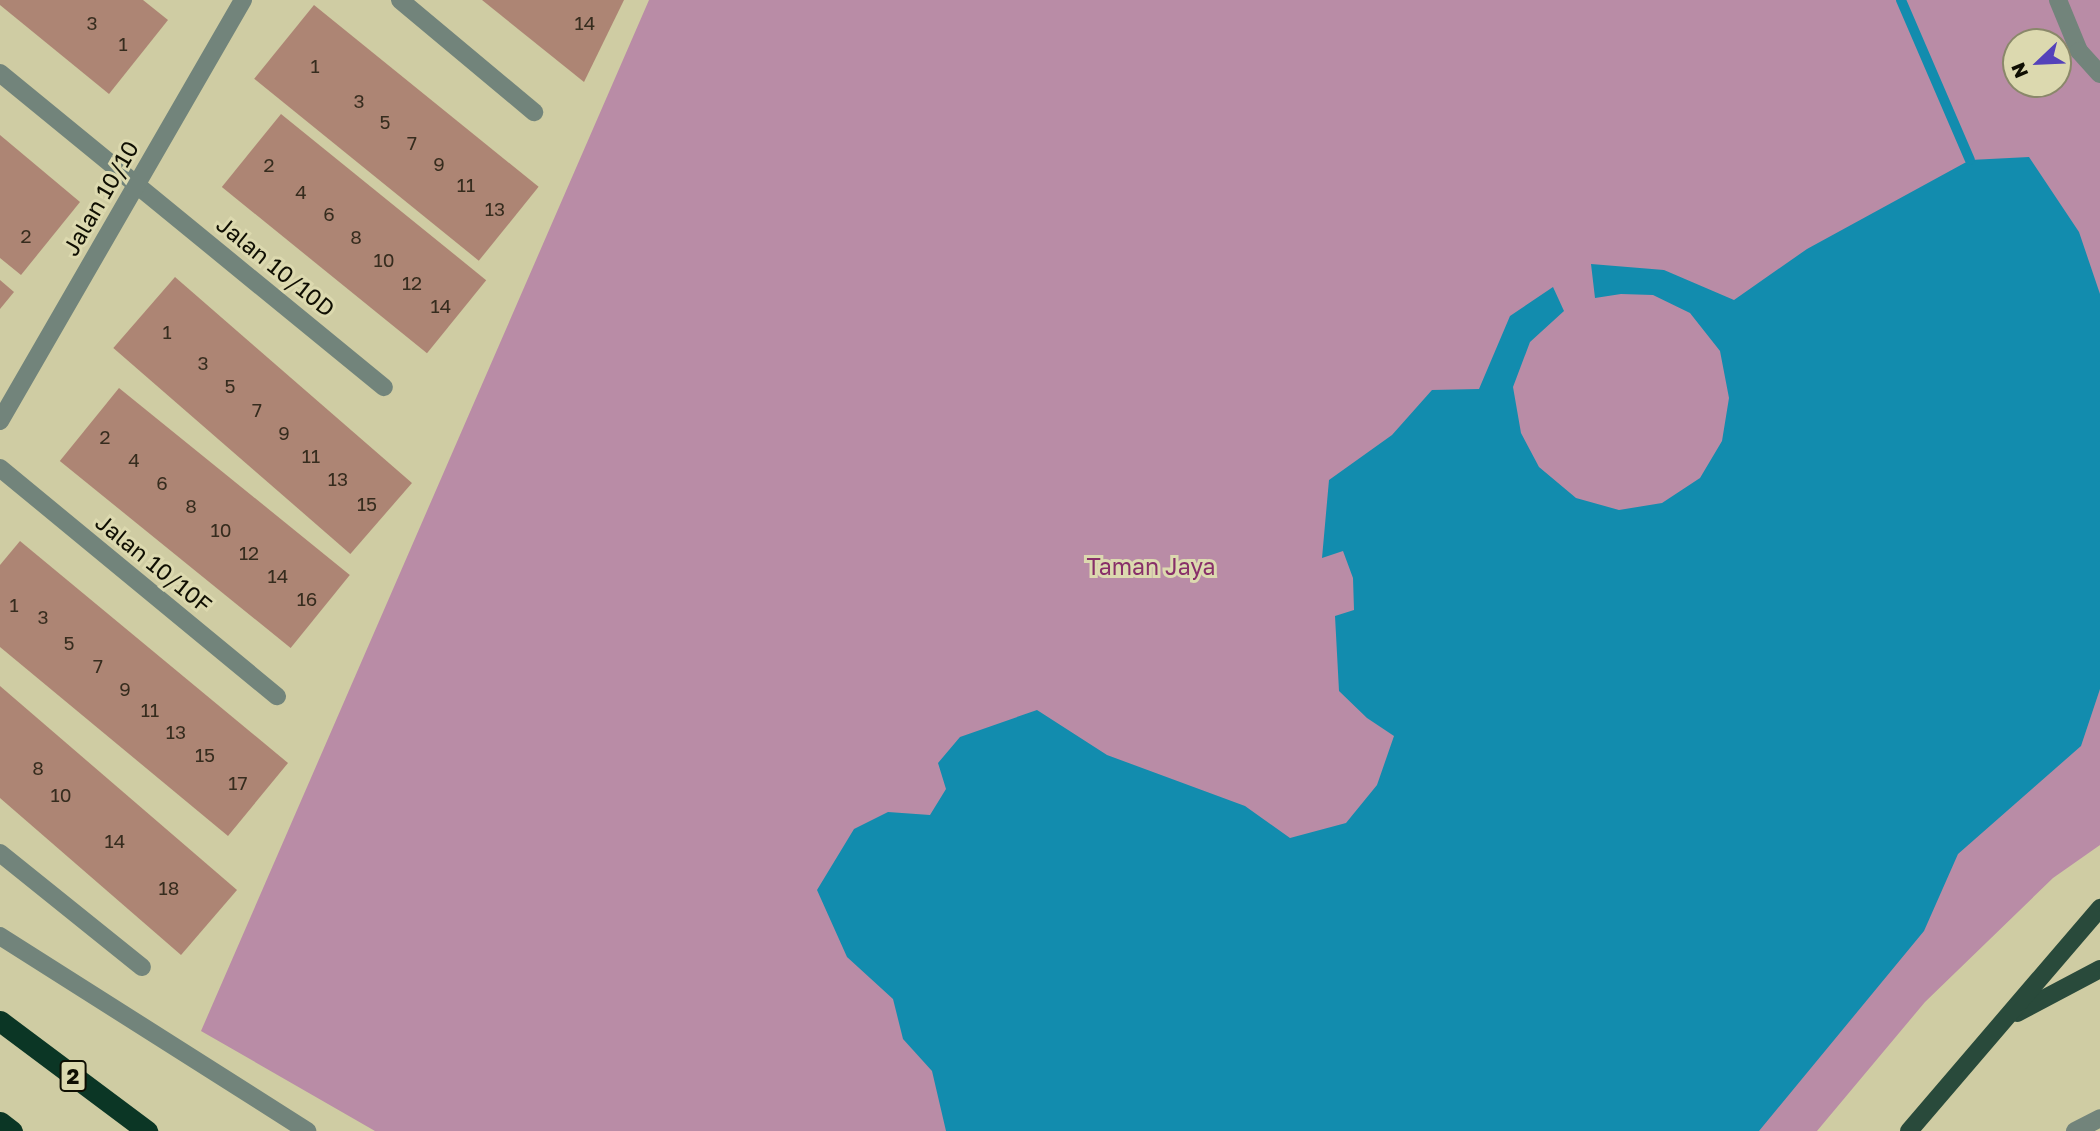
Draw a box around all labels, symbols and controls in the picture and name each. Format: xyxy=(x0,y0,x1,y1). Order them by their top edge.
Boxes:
house number: 3 xyxy=(86,12,98,34)
house number: 14 xyxy=(575,12,595,34)
north arrow xyxy=(2002,28,2072,98)
house number: 1 xyxy=(118,33,128,55)
house number: 1 xyxy=(310,55,320,77)
text: N xyxy=(2006,59,2032,82)
house number: 3 xyxy=(353,90,365,112)
house number: 5 xyxy=(379,111,391,133)
house number: 7 xyxy=(407,132,417,154)
street label: Jalan 10/10 xyxy=(56,136,144,260)
house number: 9 xyxy=(433,153,445,175)
house number: 2 xyxy=(263,154,275,176)
house number: 11 xyxy=(457,174,475,196)
house number: 4 xyxy=(295,181,307,203)
house number: 13 xyxy=(485,198,505,220)
house number: 6 xyxy=(323,203,335,225)
street label: Jalan 10/10D xyxy=(211,210,341,322)
house number: 2 xyxy=(20,225,32,247)
house number: 8 xyxy=(350,226,362,248)
house number: 10 xyxy=(374,249,394,271)
house number: 12 xyxy=(402,272,422,294)
house number: 14 xyxy=(431,295,451,317)
house number: 1 xyxy=(162,321,172,343)
house number: 3 xyxy=(197,352,209,374)
house number: 5 xyxy=(224,375,236,397)
house number: 7 xyxy=(252,399,262,421)
house number: 9 xyxy=(278,422,290,444)
house number: 2 xyxy=(99,426,111,448)
house number: 11 xyxy=(302,445,320,467)
house number: 4 xyxy=(128,449,140,471)
house number: 13 xyxy=(328,468,348,490)
house number: 6 xyxy=(156,472,168,494)
house number: 15 xyxy=(357,493,377,515)
house number: 8 xyxy=(185,495,197,517)
street label: Jalan 10/10F xyxy=(90,508,218,618)
house number: 10 xyxy=(211,519,231,541)
house number: 12 xyxy=(239,542,259,564)
park label: Taman Jaya xyxy=(1087,552,1215,580)
house number: 14 xyxy=(268,565,288,587)
house number: 16 xyxy=(297,588,317,610)
house number: 1 xyxy=(9,594,19,616)
house number: 3 xyxy=(37,606,49,628)
house number: 5 xyxy=(63,632,75,654)
house number: 7 xyxy=(93,655,103,677)
house number: 9 xyxy=(119,678,131,700)
house number: 11 xyxy=(141,699,159,721)
house number: 13 xyxy=(166,721,186,743)
house number: 15 xyxy=(195,744,215,766)
house number: 8 xyxy=(32,757,44,779)
house number: 17 xyxy=(228,772,248,794)
house number: 10 xyxy=(51,784,71,806)
house number: 14 xyxy=(105,830,125,852)
house number: 18 xyxy=(159,877,179,899)
road number: 2 xyxy=(59,1058,87,1094)

